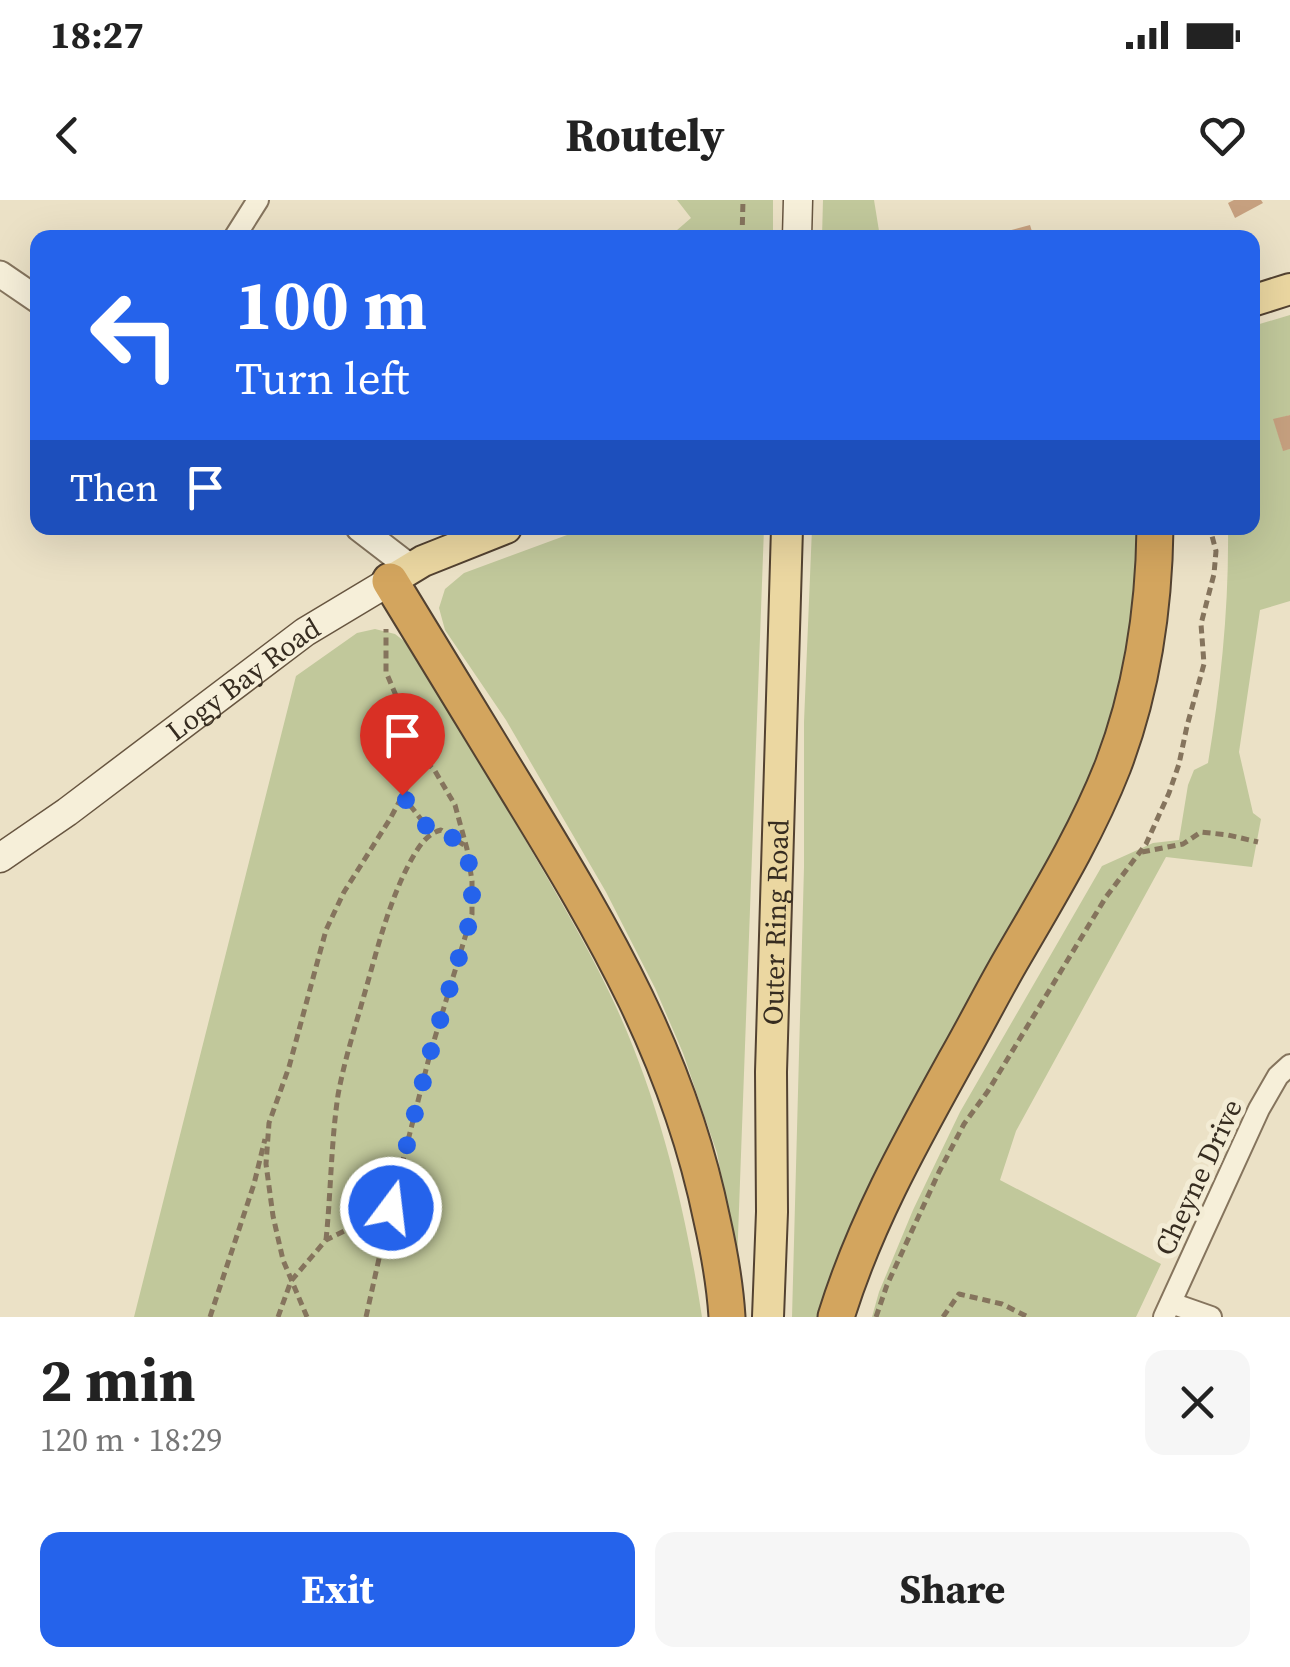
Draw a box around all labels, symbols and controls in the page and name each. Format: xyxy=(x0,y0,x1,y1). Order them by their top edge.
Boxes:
text: 18:27 xyxy=(50,9,144,61)
text: Routely xyxy=(565,104,725,166)
icon: back xyxy=(40,108,95,163)
icon: heart xyxy=(1195,108,1250,163)
text: 100 m xyxy=(235,256,427,352)
icon: left xyxy=(70,270,200,400)
text: Turn left xyxy=(235,347,409,409)
icon: arrive xyxy=(178,460,233,515)
text: Then xyxy=(70,462,158,514)
street label: Logy Bay Road xyxy=(158,608,327,749)
pin xyxy=(360,693,445,796)
icon: arrive xyxy=(375,708,430,763)
street label: Outer Ring Road xyxy=(753,819,797,1026)
street label: Cheyne Drive xyxy=(1145,1093,1251,1261)
position arrow xyxy=(339,1156,443,1260)
text: 2 min xyxy=(40,1339,196,1421)
button: close xyxy=(1145,1350,1250,1455)
text: 120 m · 18:29 xyxy=(40,1418,222,1462)
button: Exit xyxy=(40,1532,635,1647)
button: Share xyxy=(655,1532,1250,1647)

